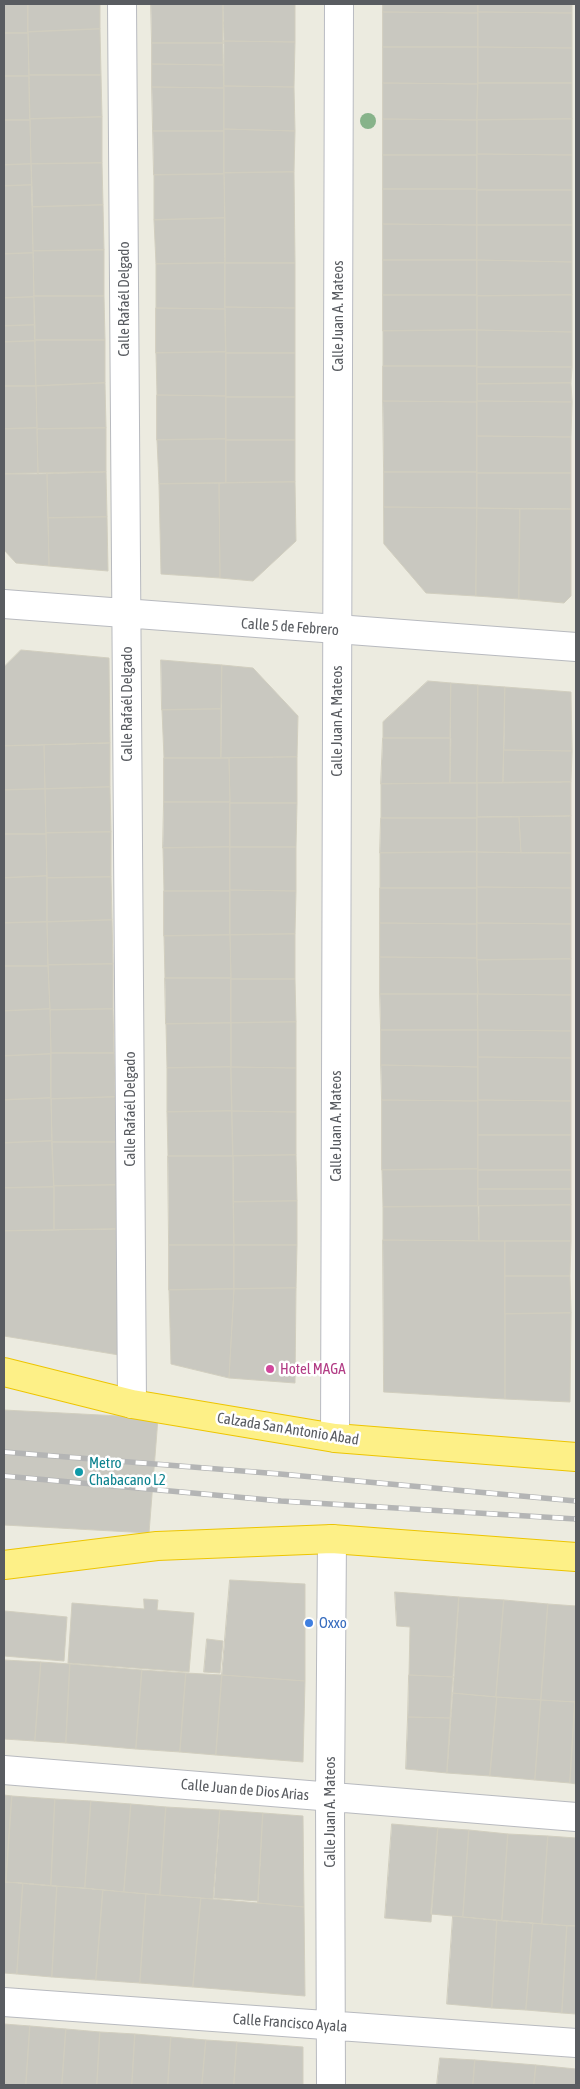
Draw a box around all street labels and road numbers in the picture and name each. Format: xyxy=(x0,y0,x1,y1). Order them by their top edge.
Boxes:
street label: Calle Rafaél Delgado xyxy=(115,241,133,357)
street label: Calle Juan A. Mateos xyxy=(329,260,347,372)
street label: Calle 5 de Febrero xyxy=(241,615,339,639)
street label: Calle Rafaél Delgado xyxy=(118,646,136,762)
street label: Calle Juan A. Mateos xyxy=(328,665,346,777)
street label: Calle Rafaél Delgado xyxy=(121,1051,139,1167)
street label: Calle Juan A. Mateos xyxy=(327,1070,345,1182)
street label: Calzada San Antonio Abad xyxy=(216,1409,360,1449)
street label: Calle Juan A. Mateos xyxy=(321,1756,339,1868)
street label: Calle Juan de Dios Arias xyxy=(180,1775,310,1805)
street label: Calle Francisco Ayala xyxy=(232,2010,348,2036)

